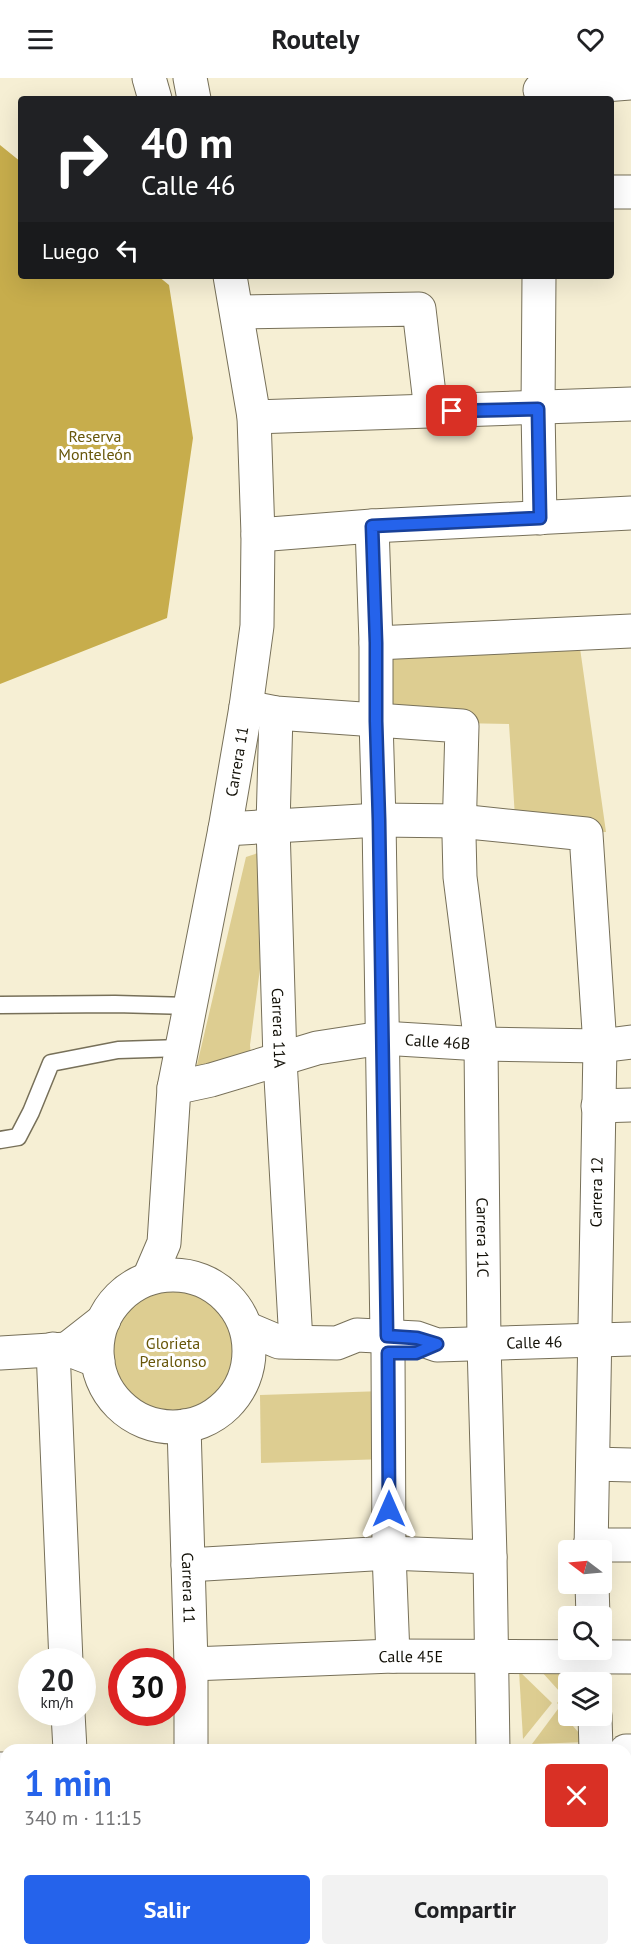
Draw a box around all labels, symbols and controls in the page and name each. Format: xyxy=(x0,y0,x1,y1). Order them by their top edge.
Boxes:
text: Routely xyxy=(272,22,359,56)
icon: menu xyxy=(24,23,57,56)
icon: heart xyxy=(574,23,607,56)
text: 40 m xyxy=(141,115,233,170)
icon: right xyxy=(42,120,120,198)
text: Calle 46 xyxy=(141,168,235,202)
icon: left xyxy=(111,234,144,267)
text: Luego xyxy=(42,237,99,265)
pin xyxy=(426,385,477,436)
icon: arrive xyxy=(435,394,468,427)
park label: Reserva Monteleón xyxy=(58,426,132,464)
street label: Carrera 11 xyxy=(221,725,253,798)
street label: Carrera 11A xyxy=(268,987,290,1069)
street label: Calle 46B xyxy=(404,1029,471,1053)
street label: Carrera 12 xyxy=(585,1156,607,1228)
street label: Carrera 11C xyxy=(473,1197,493,1278)
street label: Calle 46 xyxy=(506,1331,563,1353)
park label: Glorieta Peralonso xyxy=(139,1333,207,1371)
position arrow xyxy=(357,1477,421,1541)
north arrow xyxy=(558,1540,612,1594)
map controls xyxy=(558,1540,612,1726)
street label: Carrera 11 xyxy=(178,1552,200,1624)
button: search xyxy=(558,1606,612,1660)
street label: Calle 45E xyxy=(378,1646,443,1667)
speed limit sign: 30 xyxy=(108,1648,186,1726)
text: 20 xyxy=(40,1660,74,1699)
button: layers xyxy=(558,1672,612,1726)
text: km/h xyxy=(41,1693,73,1712)
text: 1 min xyxy=(24,1759,112,1806)
button: close xyxy=(545,1764,608,1827)
text: 340 m · 11:15 xyxy=(24,1805,142,1831)
button: Salir xyxy=(24,1875,310,1944)
button: Compartir xyxy=(322,1875,608,1944)

